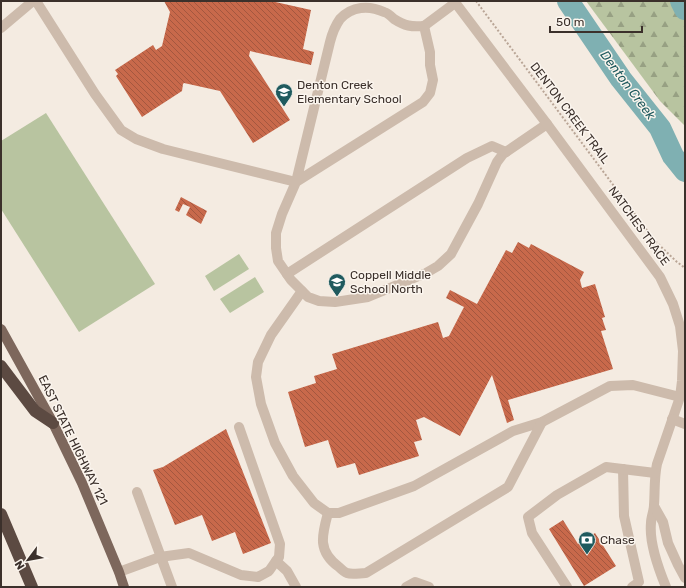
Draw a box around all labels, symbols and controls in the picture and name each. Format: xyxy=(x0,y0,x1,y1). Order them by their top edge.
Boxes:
scale bar xyxy=(550,8,642,34)
text: 50 m xyxy=(556,15,584,29)
water label: Denton Creek xyxy=(597,48,659,123)
street label: DENTON CREEK TRAIL xyxy=(527,60,613,167)
place label: Denton Creek Elementary School xyxy=(297,78,402,106)
school or university icon: Denton Creek Elementary School xyxy=(274,82,294,107)
street label: NATCHES TRACE xyxy=(606,184,672,268)
place label: Coppell Middle School North xyxy=(350,268,431,296)
school or university icon: Coppell Middle School North xyxy=(327,272,347,297)
street label: EAST STATE HIGHWAY 121 xyxy=(35,373,111,507)
bank icon: Chase xyxy=(577,530,597,555)
place label: Chase xyxy=(600,533,635,547)
north arrow xyxy=(8,540,48,580)
text: N xyxy=(12,558,28,572)

